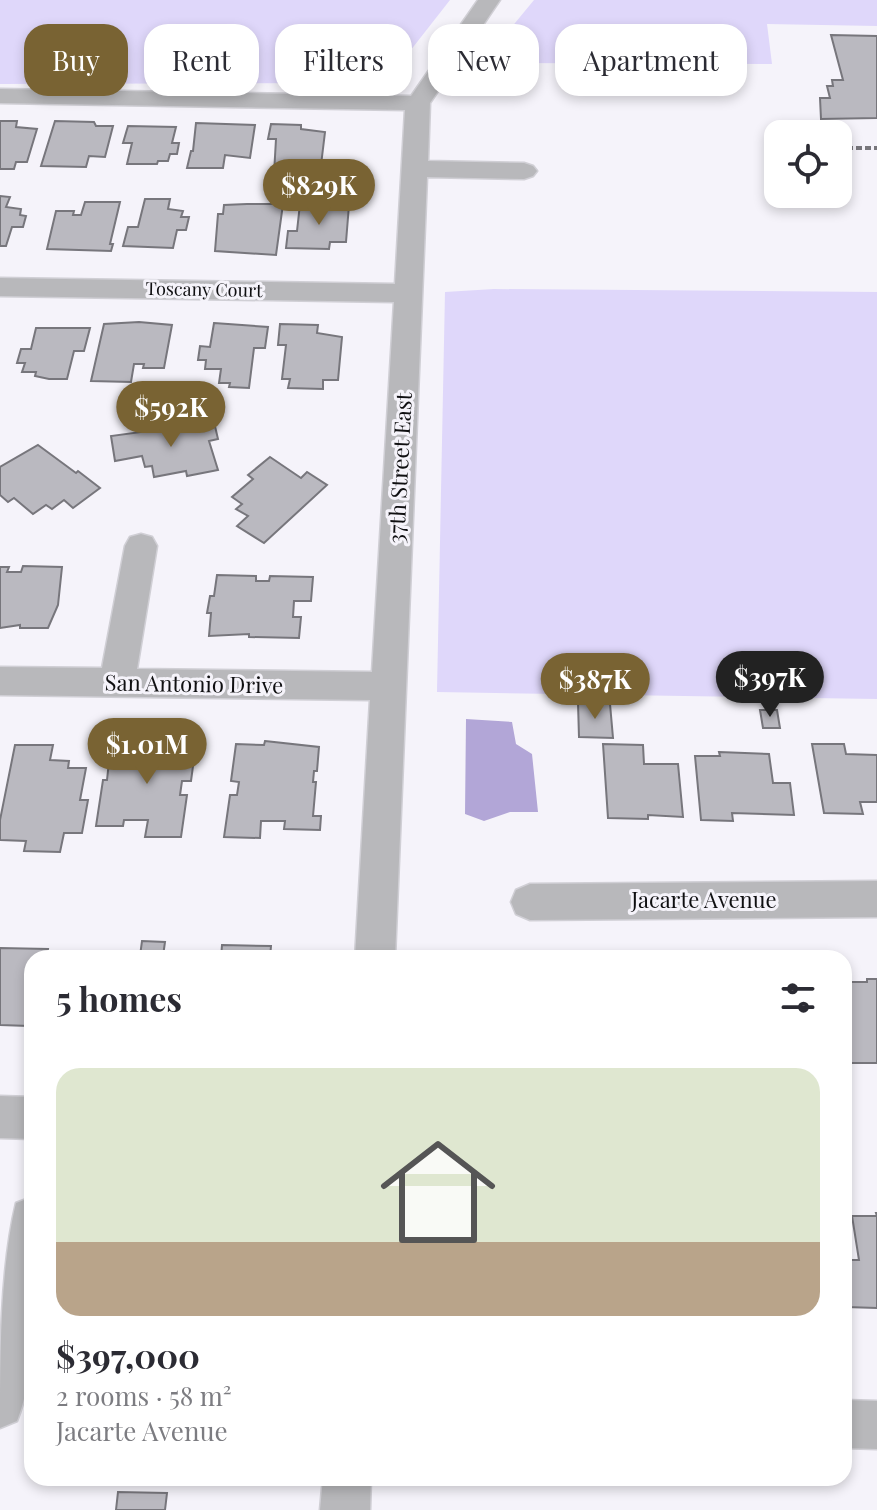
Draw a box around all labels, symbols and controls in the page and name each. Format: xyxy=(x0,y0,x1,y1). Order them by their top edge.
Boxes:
chip: Buy xyxy=(24,24,128,96)
chip: Rent xyxy=(144,24,259,96)
chip: Filters xyxy=(275,24,412,96)
chip: New xyxy=(428,24,539,96)
chip: Apartment xyxy=(555,24,747,96)
map controls xyxy=(764,120,852,208)
button: locate xyxy=(764,120,852,208)
pin: $829K xyxy=(263,159,375,227)
text: $829K xyxy=(281,167,357,202)
street label: Toscany Court xyxy=(145,276,263,302)
pin: $592K xyxy=(115,381,227,449)
text: $592K xyxy=(134,389,208,424)
street label: 37th Street East xyxy=(380,390,418,544)
pin: $397K xyxy=(714,651,826,719)
pin: $387K xyxy=(539,653,651,721)
text: $397K xyxy=(734,659,806,694)
text: $387K xyxy=(559,661,631,696)
street label: San Antonio Drive xyxy=(105,666,284,700)
pin: $1.01M xyxy=(82,718,212,786)
text: $1.01M xyxy=(106,726,188,761)
street label: Jacarte Avenue xyxy=(630,884,777,914)
text: 5 homes xyxy=(56,975,182,1021)
icon: filters xyxy=(776,976,820,1020)
icon: home xyxy=(366,1120,510,1264)
text: $397,000 xyxy=(56,1332,200,1378)
text: 2 rooms · 58 m² xyxy=(56,1378,232,1413)
text: Jacarte Avenue xyxy=(56,1413,228,1448)

